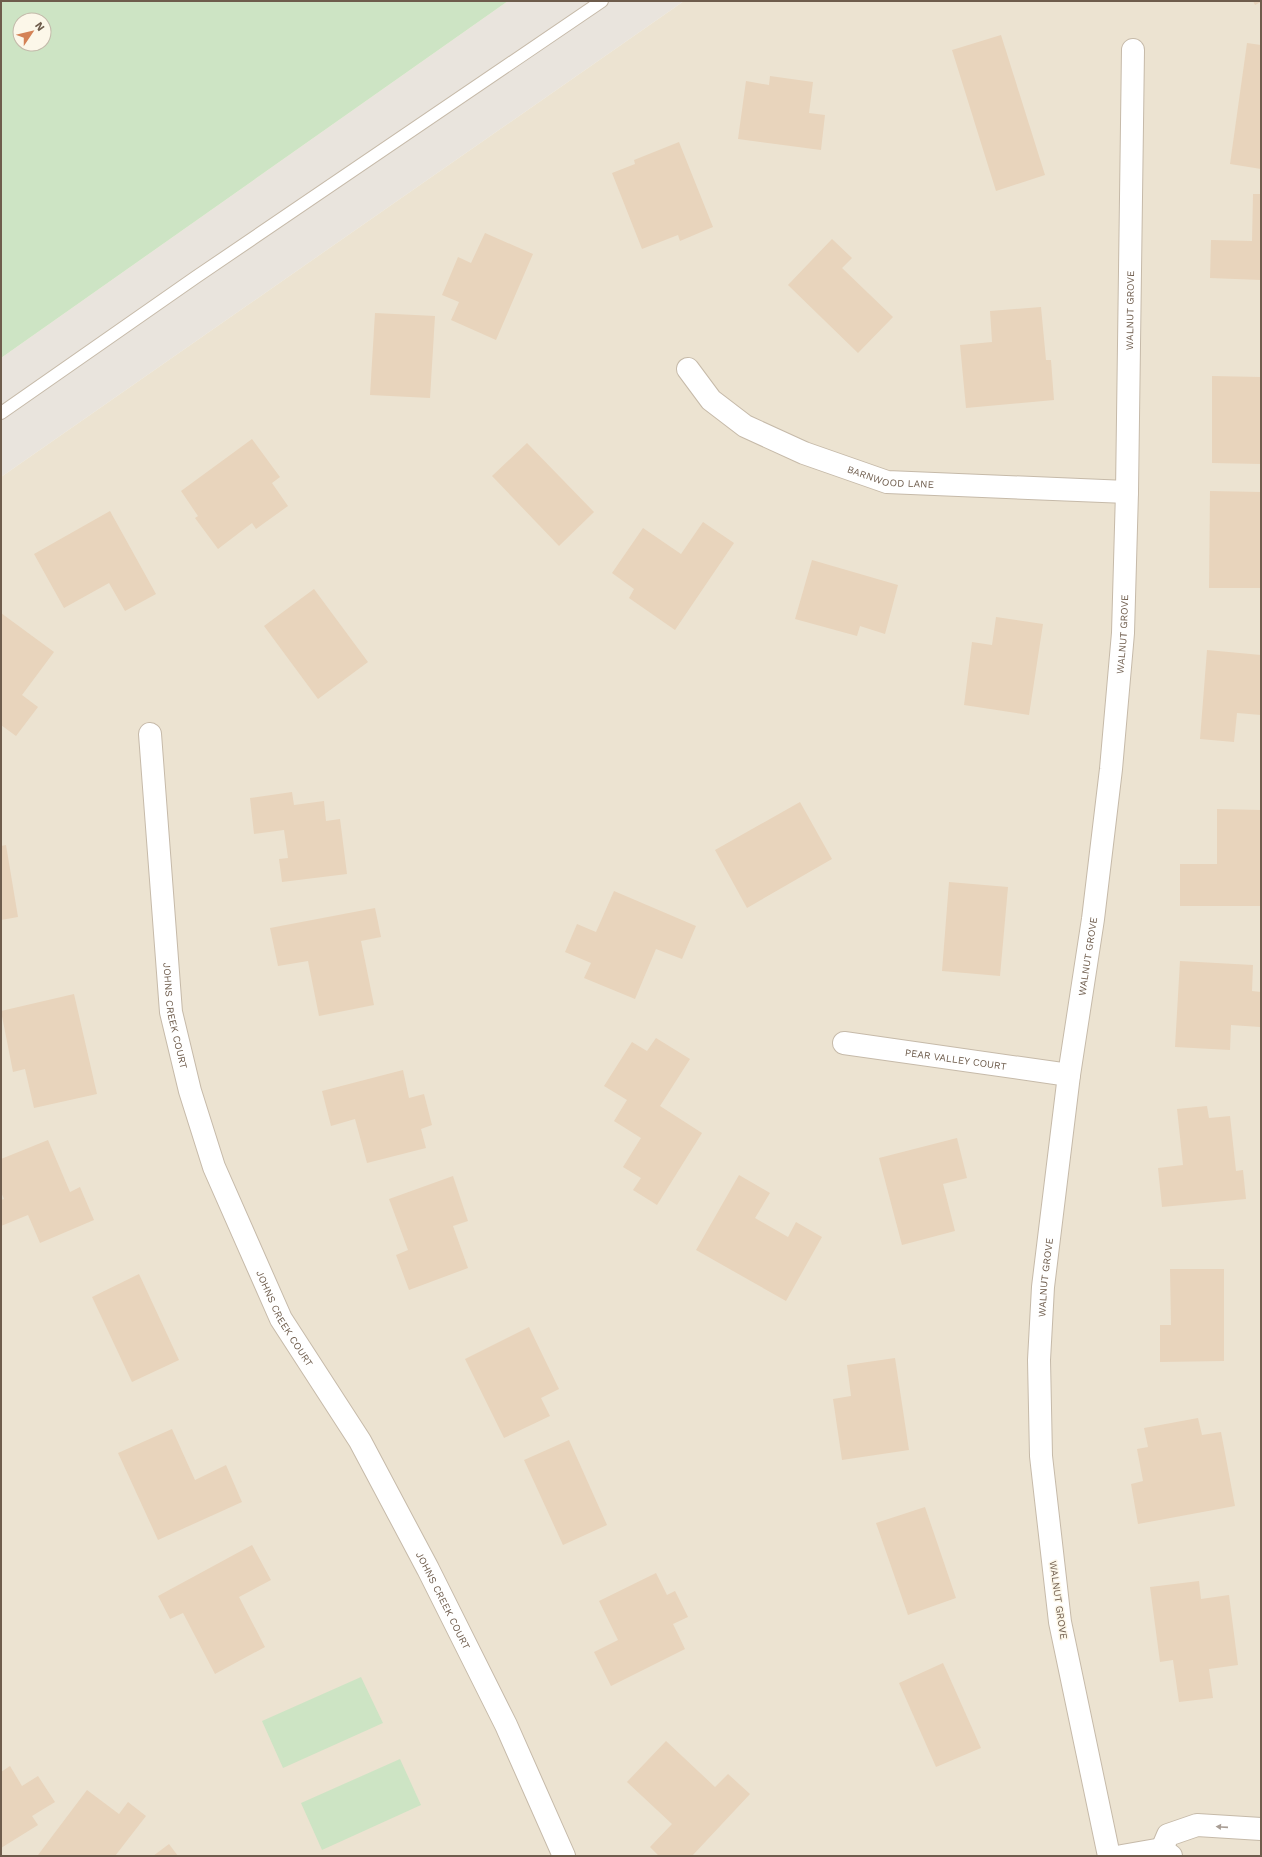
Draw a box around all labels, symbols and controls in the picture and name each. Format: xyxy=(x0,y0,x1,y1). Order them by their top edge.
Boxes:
north arrow xyxy=(12,12,52,52)
text: N xyxy=(32,19,47,34)
street label: WALNUT GROVE xyxy=(1124,271,1136,350)
street label: BARNWOOD LANE xyxy=(846,464,934,490)
street label: WALNUT GROVE xyxy=(1114,594,1130,674)
street label: WALNUT GROVE xyxy=(1076,916,1099,996)
street label: JOHNS CREEK COURT xyxy=(161,962,189,1070)
street label: PEAR VALLEY COURT xyxy=(904,1047,1007,1072)
street label: WALNUT GROVE xyxy=(1036,1237,1055,1317)
street label: JOHNS CREEK COURT xyxy=(254,1269,315,1368)
street label: JOHNS CREEK COURT xyxy=(414,1550,472,1651)
street label: WALNUT GROVE xyxy=(1048,1560,1069,1640)
one-way arrow xyxy=(1216,1823,1228,1830)

